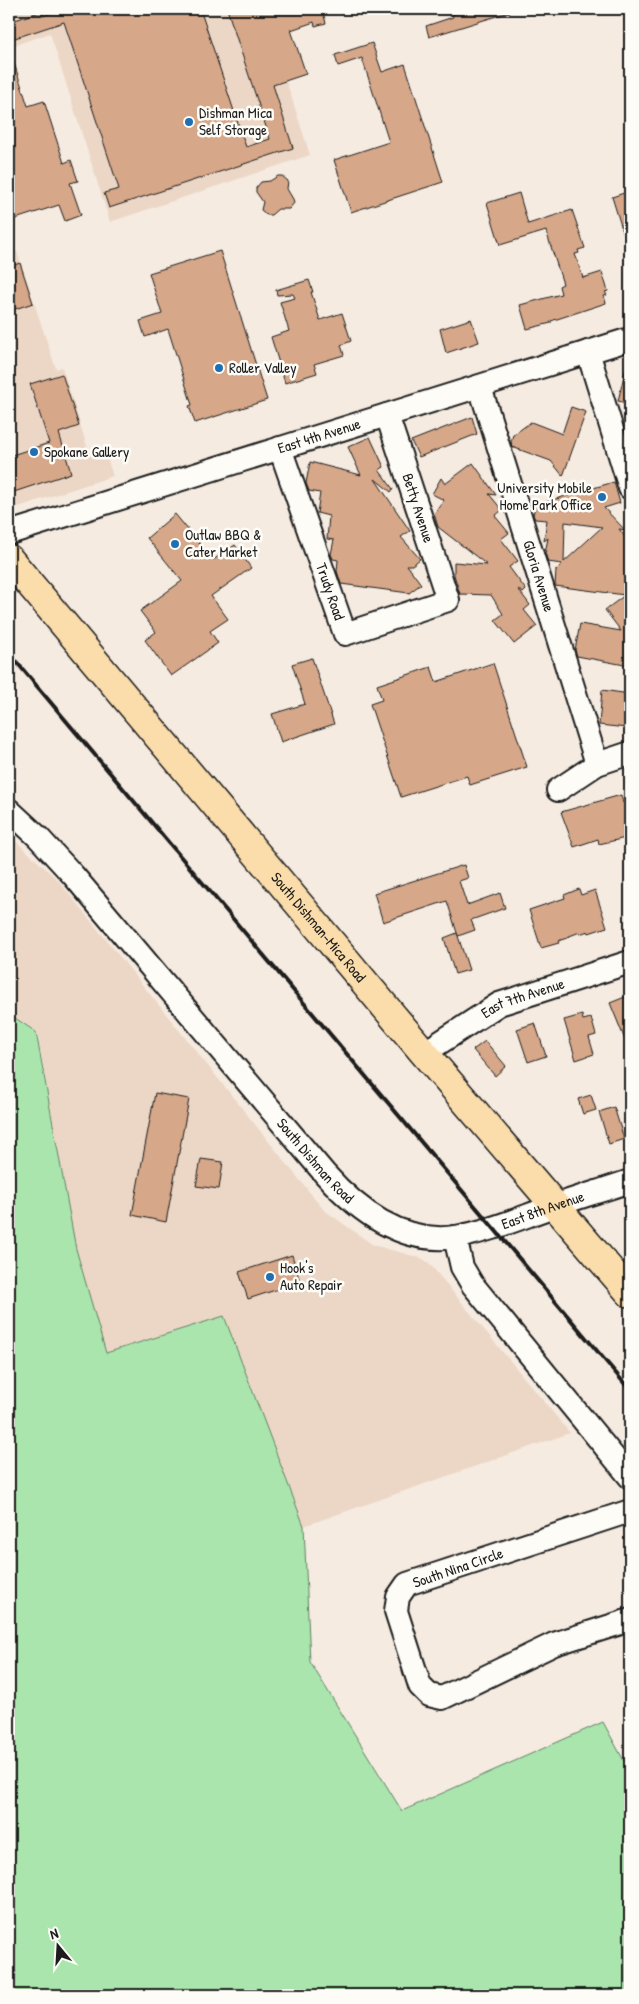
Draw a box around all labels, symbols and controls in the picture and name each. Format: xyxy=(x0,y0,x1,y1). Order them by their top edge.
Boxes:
place label: Dishman Mica Self Storage xyxy=(199,102,272,140)
marker: Dishman Mica Self Storage xyxy=(183,116,195,128)
place label: Roller Valley xyxy=(229,357,297,378)
marker: Roller Valley xyxy=(213,362,225,374)
street label: East 4th Avenue xyxy=(275,413,363,458)
place label: Spokane Gallery xyxy=(44,441,129,462)
marker: Spokane Gallery xyxy=(28,446,40,458)
street label: Betty Avenue xyxy=(397,470,440,545)
place label: University Mobile Home Park Office xyxy=(497,477,592,515)
marker: University Mobile Home Park Office xyxy=(596,491,608,503)
place label: Outlaw BBQ & Cater Market xyxy=(185,524,261,562)
marker: Outlaw BBQ & Cater Market xyxy=(169,538,181,550)
street label: Gloria Avenue xyxy=(518,538,560,614)
street label: Trudy Road xyxy=(311,560,350,623)
street label: South Dishman-Mica Road xyxy=(267,868,371,986)
street label: East 7th Avenue xyxy=(477,973,567,1023)
street label: South Dishman Road xyxy=(272,1113,359,1208)
street label: East 8th Avenue xyxy=(499,1186,587,1234)
place label: Hook's Auto Repair xyxy=(280,1257,342,1295)
marker: Hook's Auto Repair xyxy=(264,1271,276,1283)
street label: South Nina Circle xyxy=(410,1542,506,1593)
north arrow xyxy=(32,1922,82,1972)
text: N xyxy=(47,1923,61,1943)

